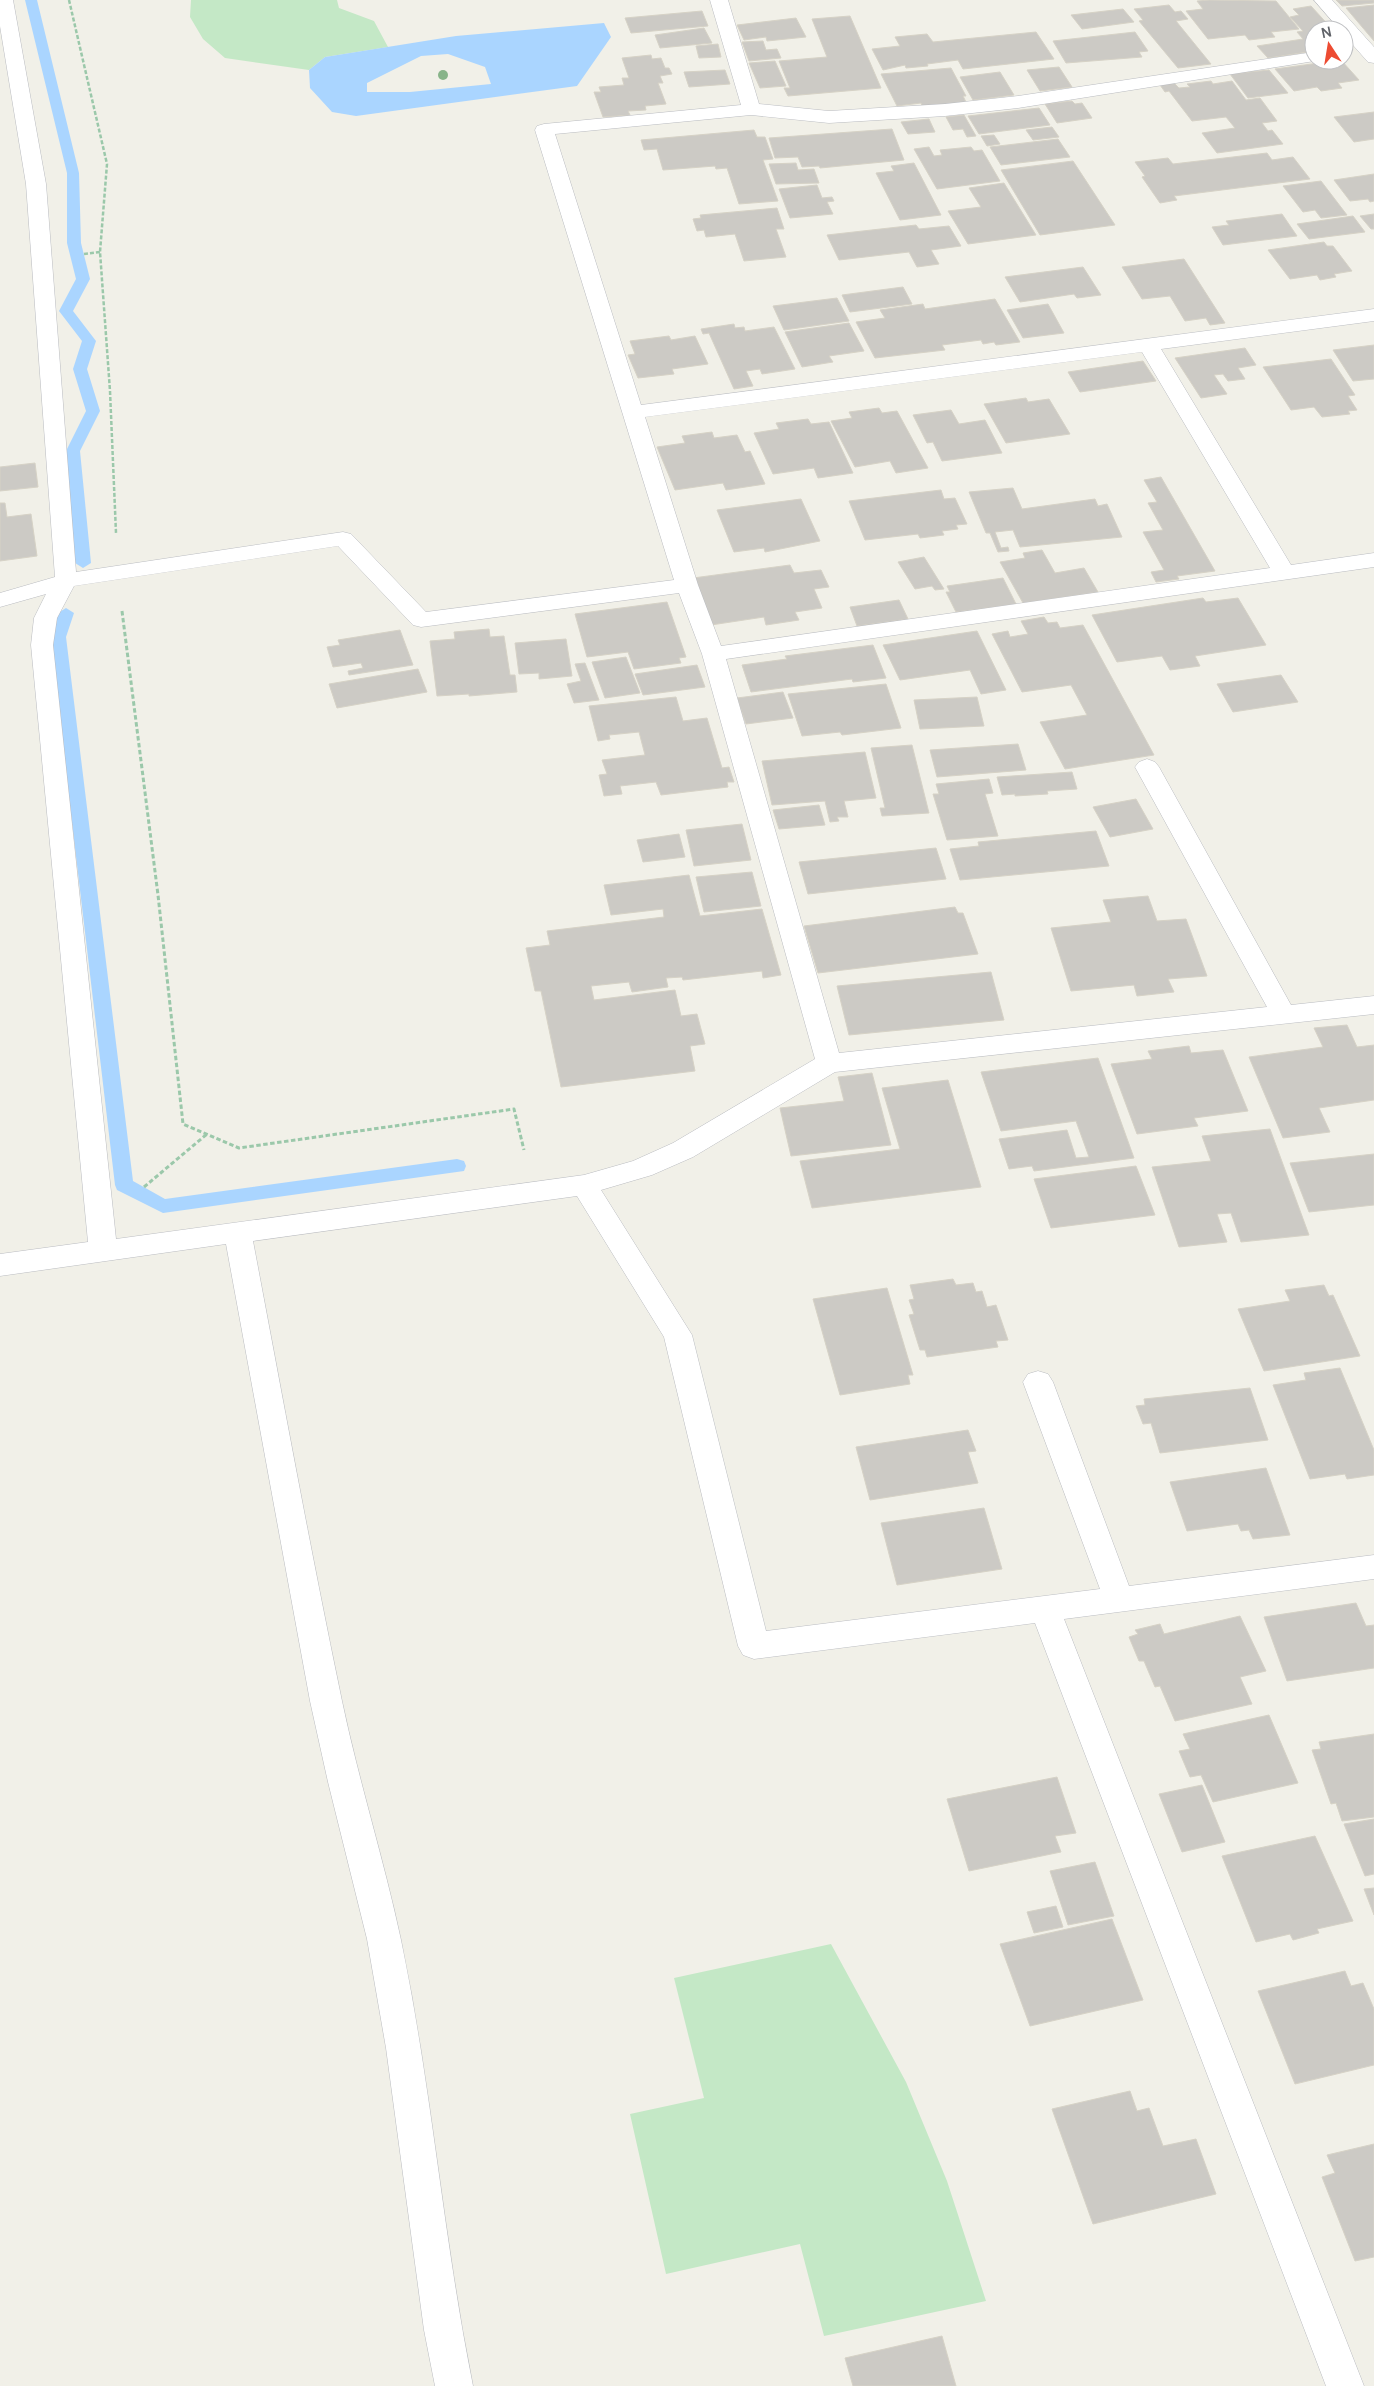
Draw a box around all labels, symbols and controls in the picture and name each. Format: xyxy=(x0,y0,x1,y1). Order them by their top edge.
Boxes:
north arrow xyxy=(1304,20,1354,70)
text: N xyxy=(1319,21,1333,42)

